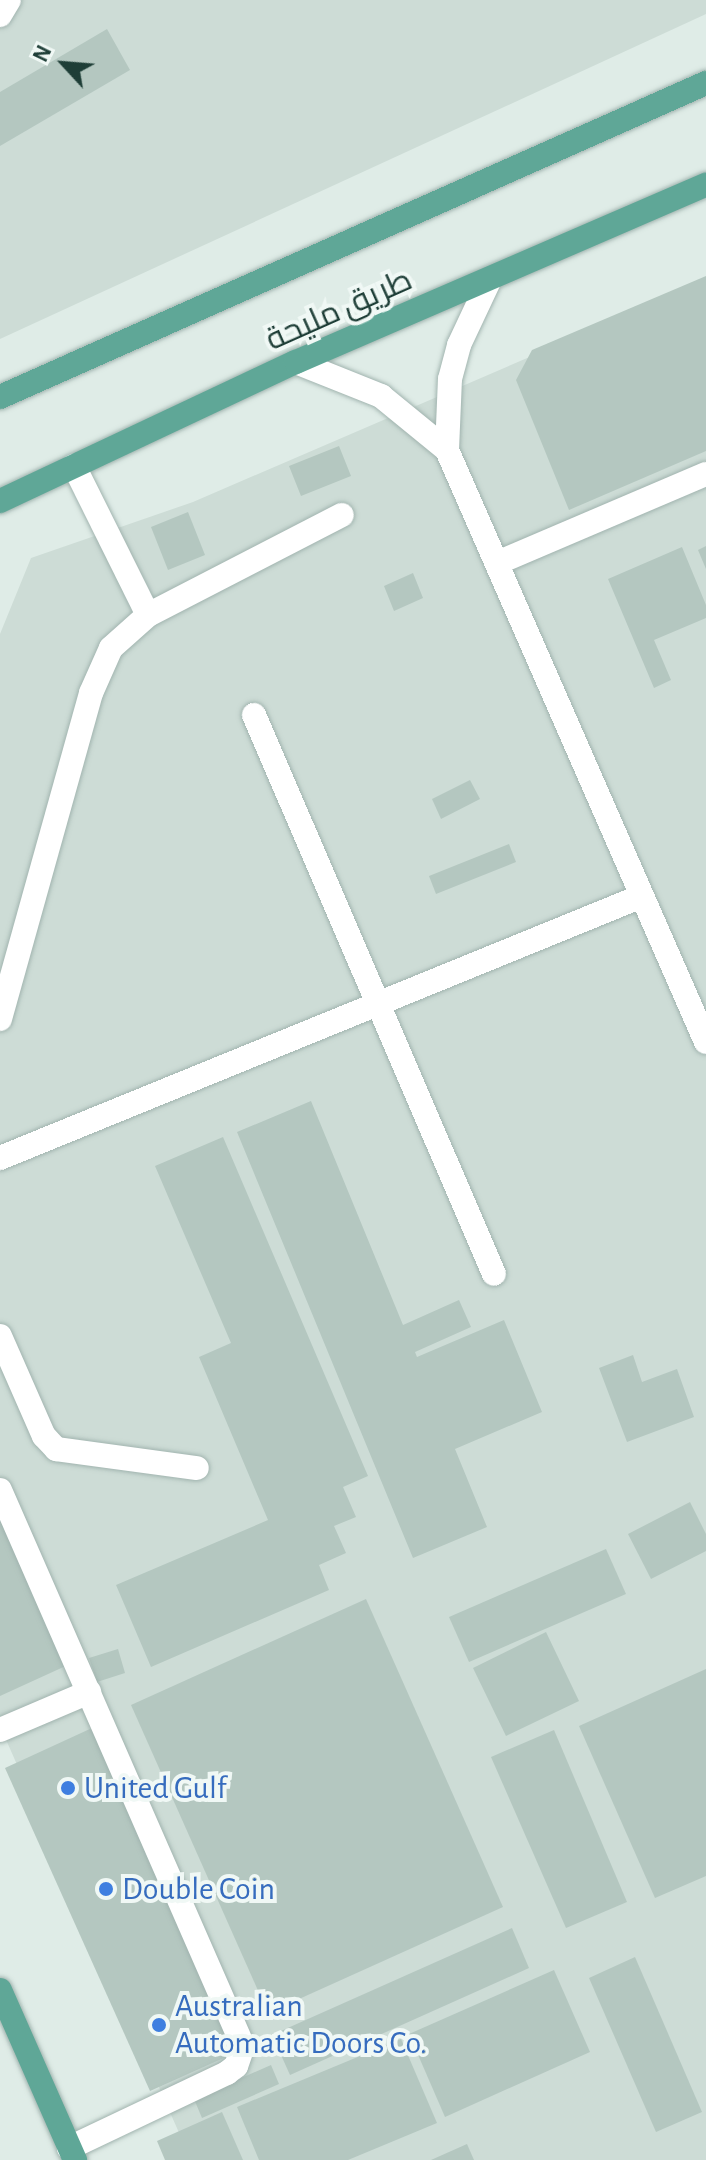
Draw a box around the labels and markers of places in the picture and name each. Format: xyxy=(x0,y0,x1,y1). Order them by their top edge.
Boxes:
place label: United Gulf xyxy=(84,1769,226,1807)
marker: United Gulf xyxy=(59,1779,77,1797)
place label: Double Coin xyxy=(122,1870,275,1908)
marker: Double Coin xyxy=(97,1880,115,1898)
place label: Australian Automatic Doors Co. xyxy=(175,1988,427,2063)
marker: Australian Automatic Doors Co. xyxy=(150,2016,168,2034)

